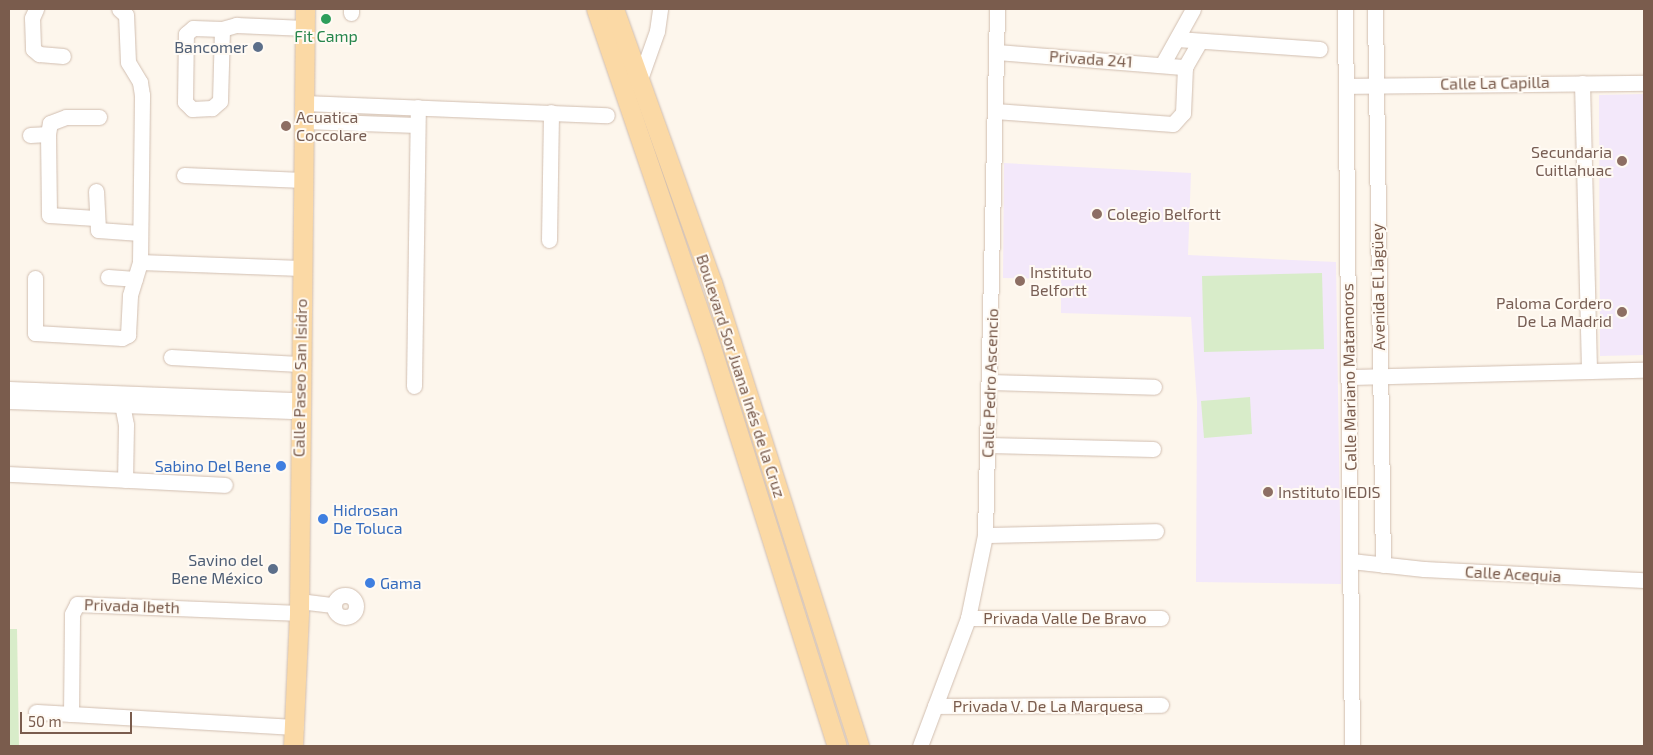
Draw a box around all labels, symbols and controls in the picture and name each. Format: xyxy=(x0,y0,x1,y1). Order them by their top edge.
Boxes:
marker: Fit Camp xyxy=(320,13,332,25)
place label: Fit Camp xyxy=(294,26,358,46)
place label: Bancomer xyxy=(174,37,248,57)
marker: Bancomer xyxy=(252,41,264,53)
street label: Privada 241 xyxy=(1049,47,1133,71)
street label: Calle La Capilla xyxy=(1440,72,1550,94)
place label: Acuatica Coccolare xyxy=(296,107,367,145)
marker: Acuatica Coccolare xyxy=(280,120,292,132)
place label: Secundaria Cuitlahuac xyxy=(1531,142,1612,180)
marker: Secundaria Cuitlahuac xyxy=(1616,155,1628,167)
place label: Colegio Belfortt xyxy=(1107,204,1221,224)
marker: Colegio Belfortt xyxy=(1091,208,1103,220)
street label: Avenida El Jagüey xyxy=(1367,223,1389,351)
street label: Boulevard Sor Juana Inés de la Cruz xyxy=(692,251,790,501)
place label: Instituto Belfortt xyxy=(1030,262,1092,300)
marker: Instituto Belfortt xyxy=(1014,275,1026,287)
street label: Calle Mariano Matamoros xyxy=(1338,283,1360,471)
place label: Paloma Cordero De La Madrid xyxy=(1496,293,1612,331)
street label: Calle Paseo San Isidro xyxy=(289,299,311,457)
marker: Paloma Cordero De La Madrid xyxy=(1616,306,1628,318)
street label: Calle Pedro Ascencio xyxy=(978,308,1002,458)
place label: Sabino Del Bene xyxy=(154,456,271,476)
marker: Sabino Del Bene xyxy=(275,460,287,472)
place label: Instituto IEDIS xyxy=(1278,482,1381,502)
marker: Instituto IEDIS xyxy=(1262,486,1274,498)
place label: Hidrosan De Toluca xyxy=(333,500,403,538)
marker: Hidrosan De Toluca xyxy=(317,513,329,525)
place label: Savino del Bene México xyxy=(171,550,263,588)
street label: Calle Acequia xyxy=(1464,562,1562,586)
marker: Savino del Bene México xyxy=(267,563,279,575)
place label: Gama xyxy=(380,573,422,593)
marker: Gama xyxy=(364,577,376,589)
street label: Privada Ibeth xyxy=(84,595,180,617)
street label: Privada Valle De Bravo xyxy=(983,608,1147,628)
street label: Privada V. De La Marquesa xyxy=(953,696,1143,716)
scale bar xyxy=(22,702,135,734)
text: 50 m xyxy=(28,712,62,730)

